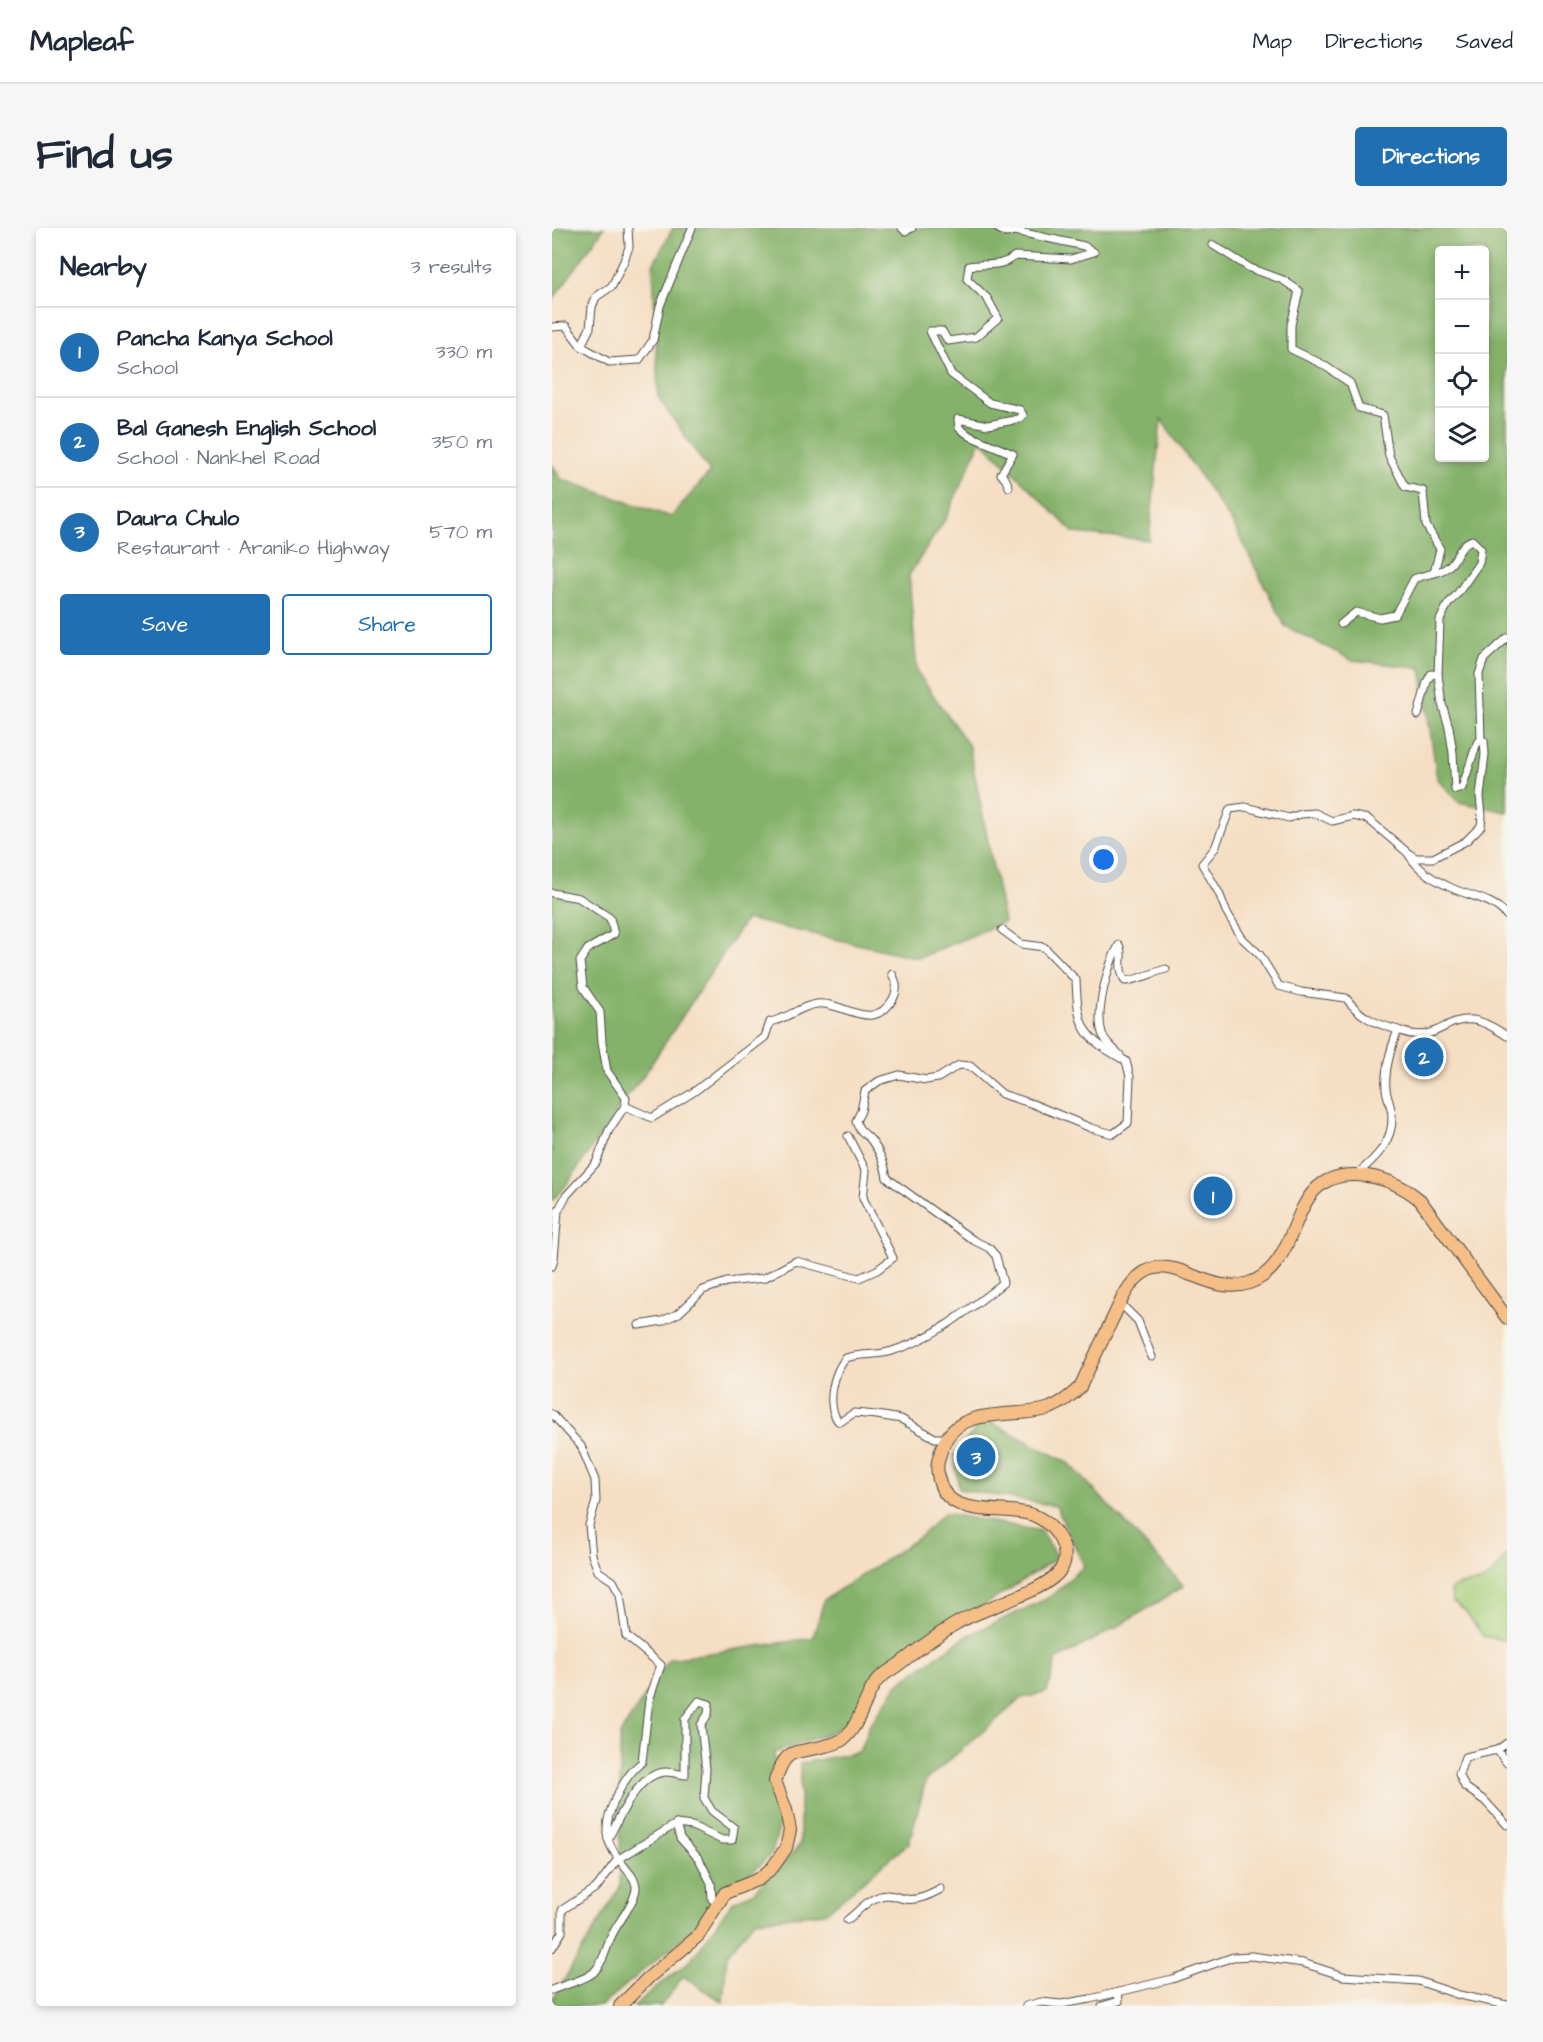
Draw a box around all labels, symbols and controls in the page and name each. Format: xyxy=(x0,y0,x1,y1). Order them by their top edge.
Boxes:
text: Mapleaf xyxy=(30,22,133,61)
text: Map xyxy=(1252,27,1292,56)
text: Directions xyxy=(1325,27,1423,56)
text: Saved xyxy=(1456,27,1513,56)
text: Find us xyxy=(36,127,173,185)
button: Directions xyxy=(1355,127,1507,186)
map controls xyxy=(1435,246,1489,462)
button: + xyxy=(1435,246,1489,300)
text: Nearby xyxy=(60,249,147,285)
text: 3 results xyxy=(410,253,492,281)
button: − xyxy=(1435,300,1489,354)
text: Pancha Kanya School xyxy=(117,323,333,354)
text: 1 xyxy=(78,338,81,366)
text: 330 m xyxy=(435,338,492,366)
text: School xyxy=(117,354,178,382)
button: locate xyxy=(1435,354,1489,408)
button: layers xyxy=(1435,408,1489,462)
text: Bal Ganesh English School xyxy=(117,413,376,444)
text: 2 xyxy=(74,428,85,456)
text: 350 m xyxy=(431,428,492,456)
text: School · Nankhel Road xyxy=(117,444,320,472)
text: Daura Chulo xyxy=(117,503,239,534)
text: 3 xyxy=(74,518,85,546)
text: 570 m xyxy=(429,518,492,546)
text: Restaurant · Araniko Highway xyxy=(117,534,390,562)
button: Save xyxy=(60,594,270,655)
button: Share xyxy=(282,594,492,655)
your location xyxy=(1089,845,1118,874)
pin: 2 xyxy=(1404,1034,1444,1080)
pin: 1 xyxy=(1194,1174,1232,1218)
pin: 3 xyxy=(956,1434,996,1480)

